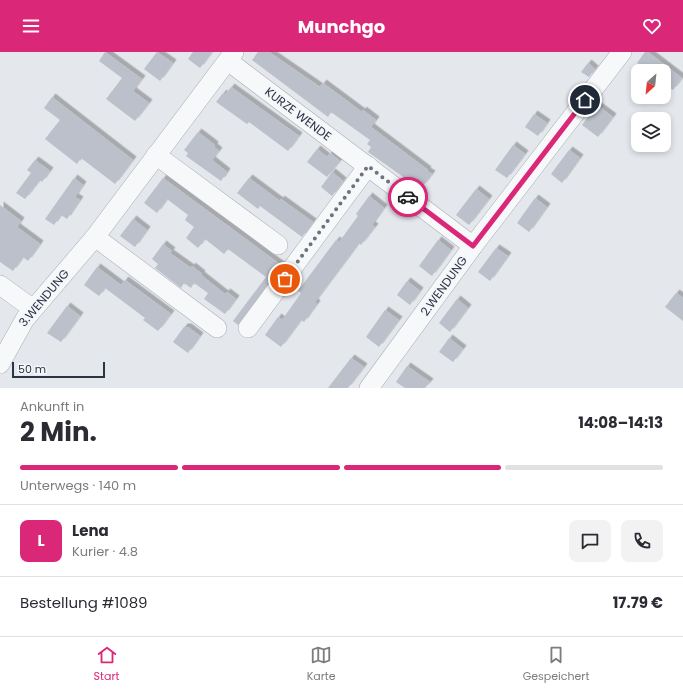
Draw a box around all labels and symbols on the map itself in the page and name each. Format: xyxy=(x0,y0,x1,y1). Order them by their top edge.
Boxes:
north arrow xyxy=(631,64,671,104)
street label: KURZE WENDE xyxy=(261,83,335,144)
pin xyxy=(568,83,602,117)
courier xyxy=(388,177,428,217)
street label: 2.WENDUNG xyxy=(416,252,471,319)
pin xyxy=(268,262,302,296)
street label: 3.WENDUNG xyxy=(15,265,73,330)
scale bar xyxy=(12,360,105,379)

